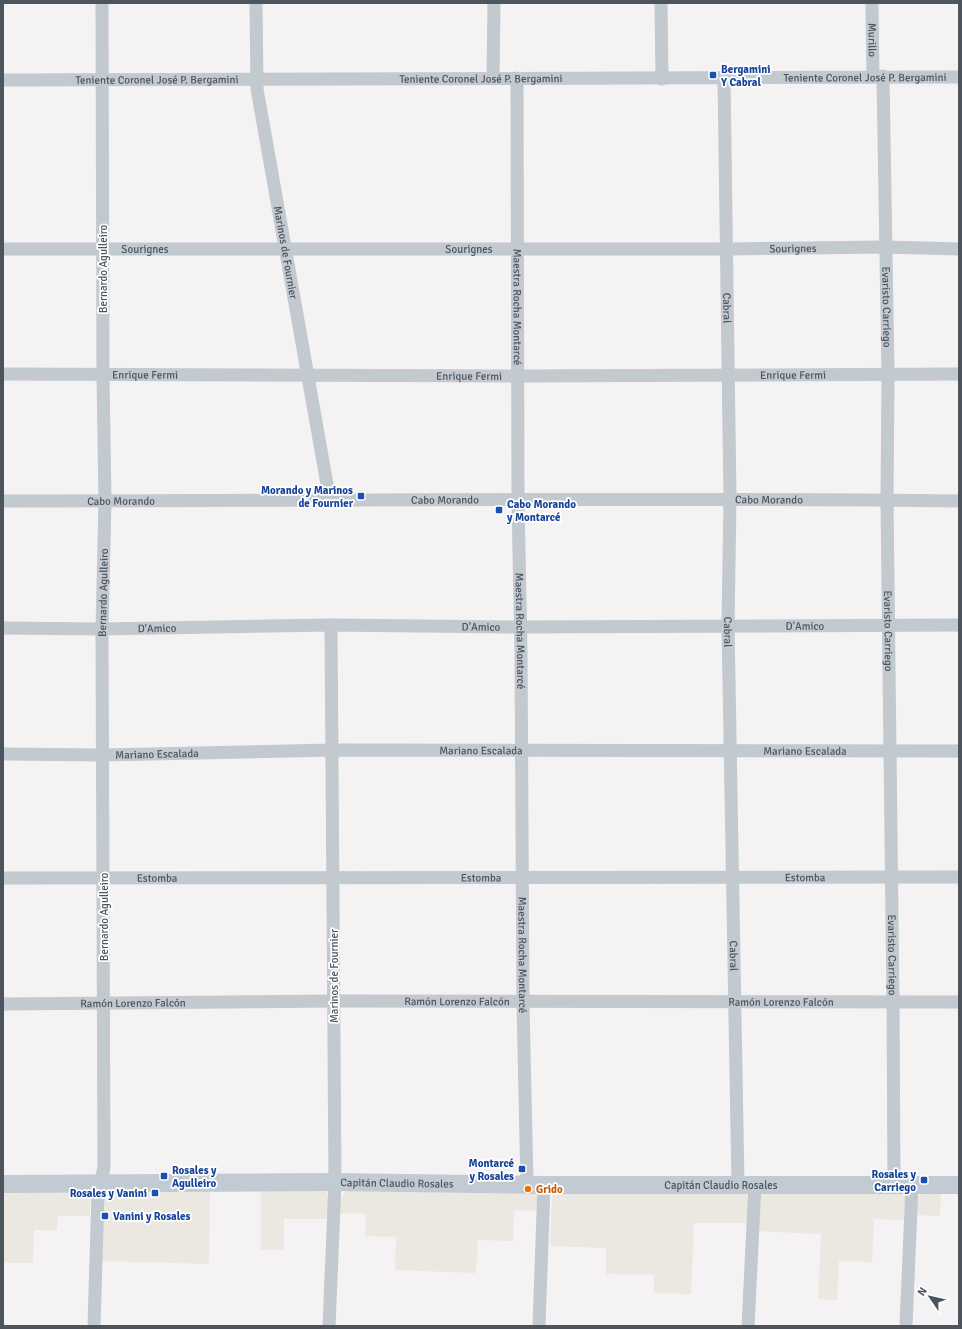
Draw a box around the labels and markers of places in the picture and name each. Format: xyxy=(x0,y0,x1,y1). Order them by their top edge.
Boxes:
place label: Bergamini Y Cabral xyxy=(720,63,770,89)
marker: Bergamini Y Cabral xyxy=(708,70,718,80)
place label: Morando y Marinos de Fournier xyxy=(261,484,354,510)
marker: Morando y Marinos de Fournier xyxy=(356,491,366,501)
place label: Cabo Morando y Montarcé xyxy=(506,498,576,524)
marker: Cabo Morando y Montarcé xyxy=(494,505,504,515)
place label: Montarcé y Rosales xyxy=(469,1157,515,1183)
place label: Rosales y Agulleiro xyxy=(172,1164,217,1190)
marker: Montarcé y Rosales xyxy=(517,1164,527,1174)
place label: Rosales y Carriego xyxy=(872,1168,917,1194)
marker: Rosales y Agulleiro xyxy=(159,1171,169,1181)
marker: Rosales y Carriego xyxy=(919,1175,929,1185)
place label: Grido xyxy=(536,1183,563,1196)
marker: Grido xyxy=(523,1184,533,1194)
place label: Rosales y Vanini xyxy=(70,1187,147,1200)
marker: Rosales y Vanini xyxy=(150,1188,160,1198)
place label: Vanini y Rosales xyxy=(113,1210,190,1223)
marker: Vanini y Rosales xyxy=(100,1211,110,1221)

